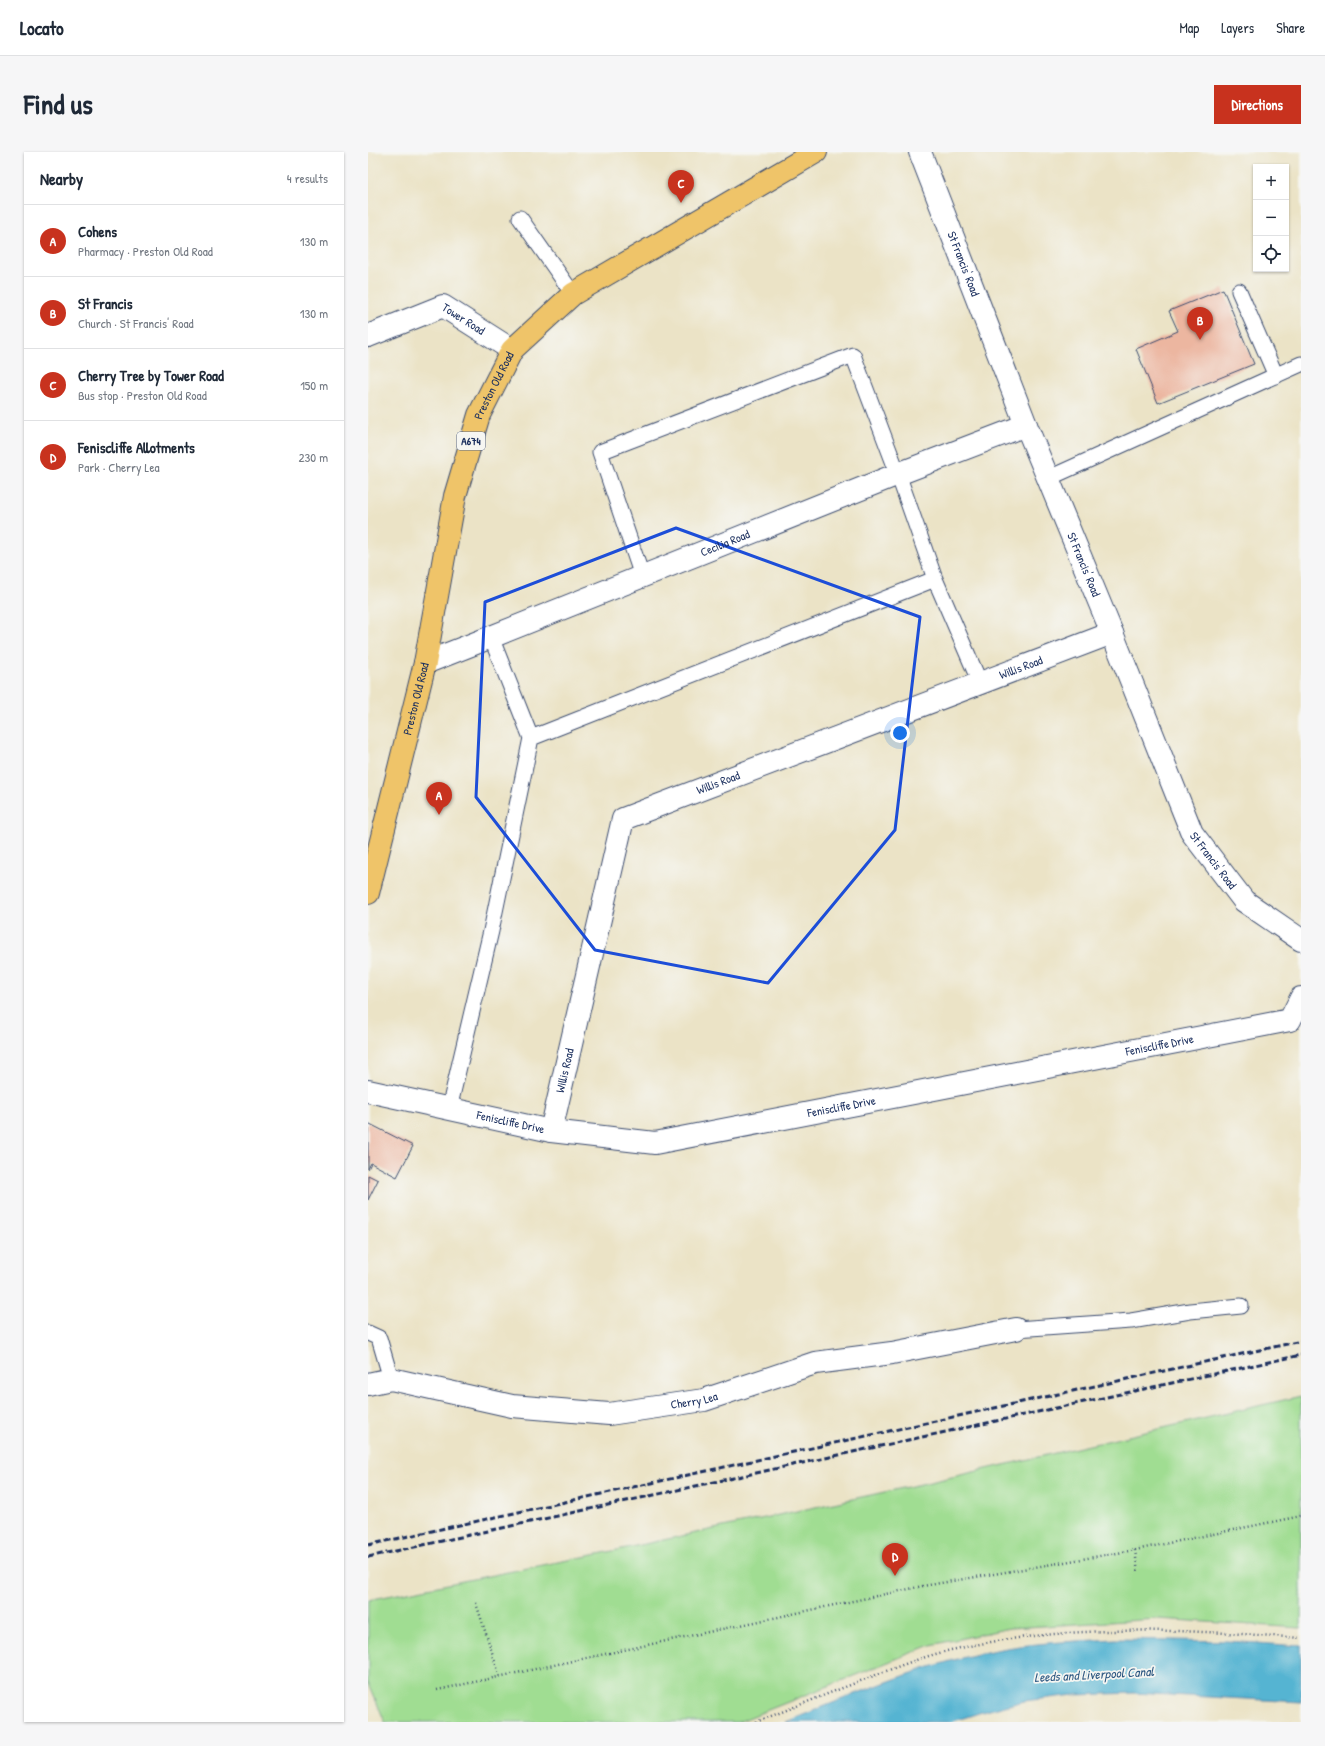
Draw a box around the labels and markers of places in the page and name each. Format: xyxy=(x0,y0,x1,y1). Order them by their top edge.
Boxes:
pin: C xyxy=(668,170,694,203)
pin: B xyxy=(1187,307,1213,340)
pin: A xyxy=(426,782,452,815)
pin: D xyxy=(882,1543,908,1576)

